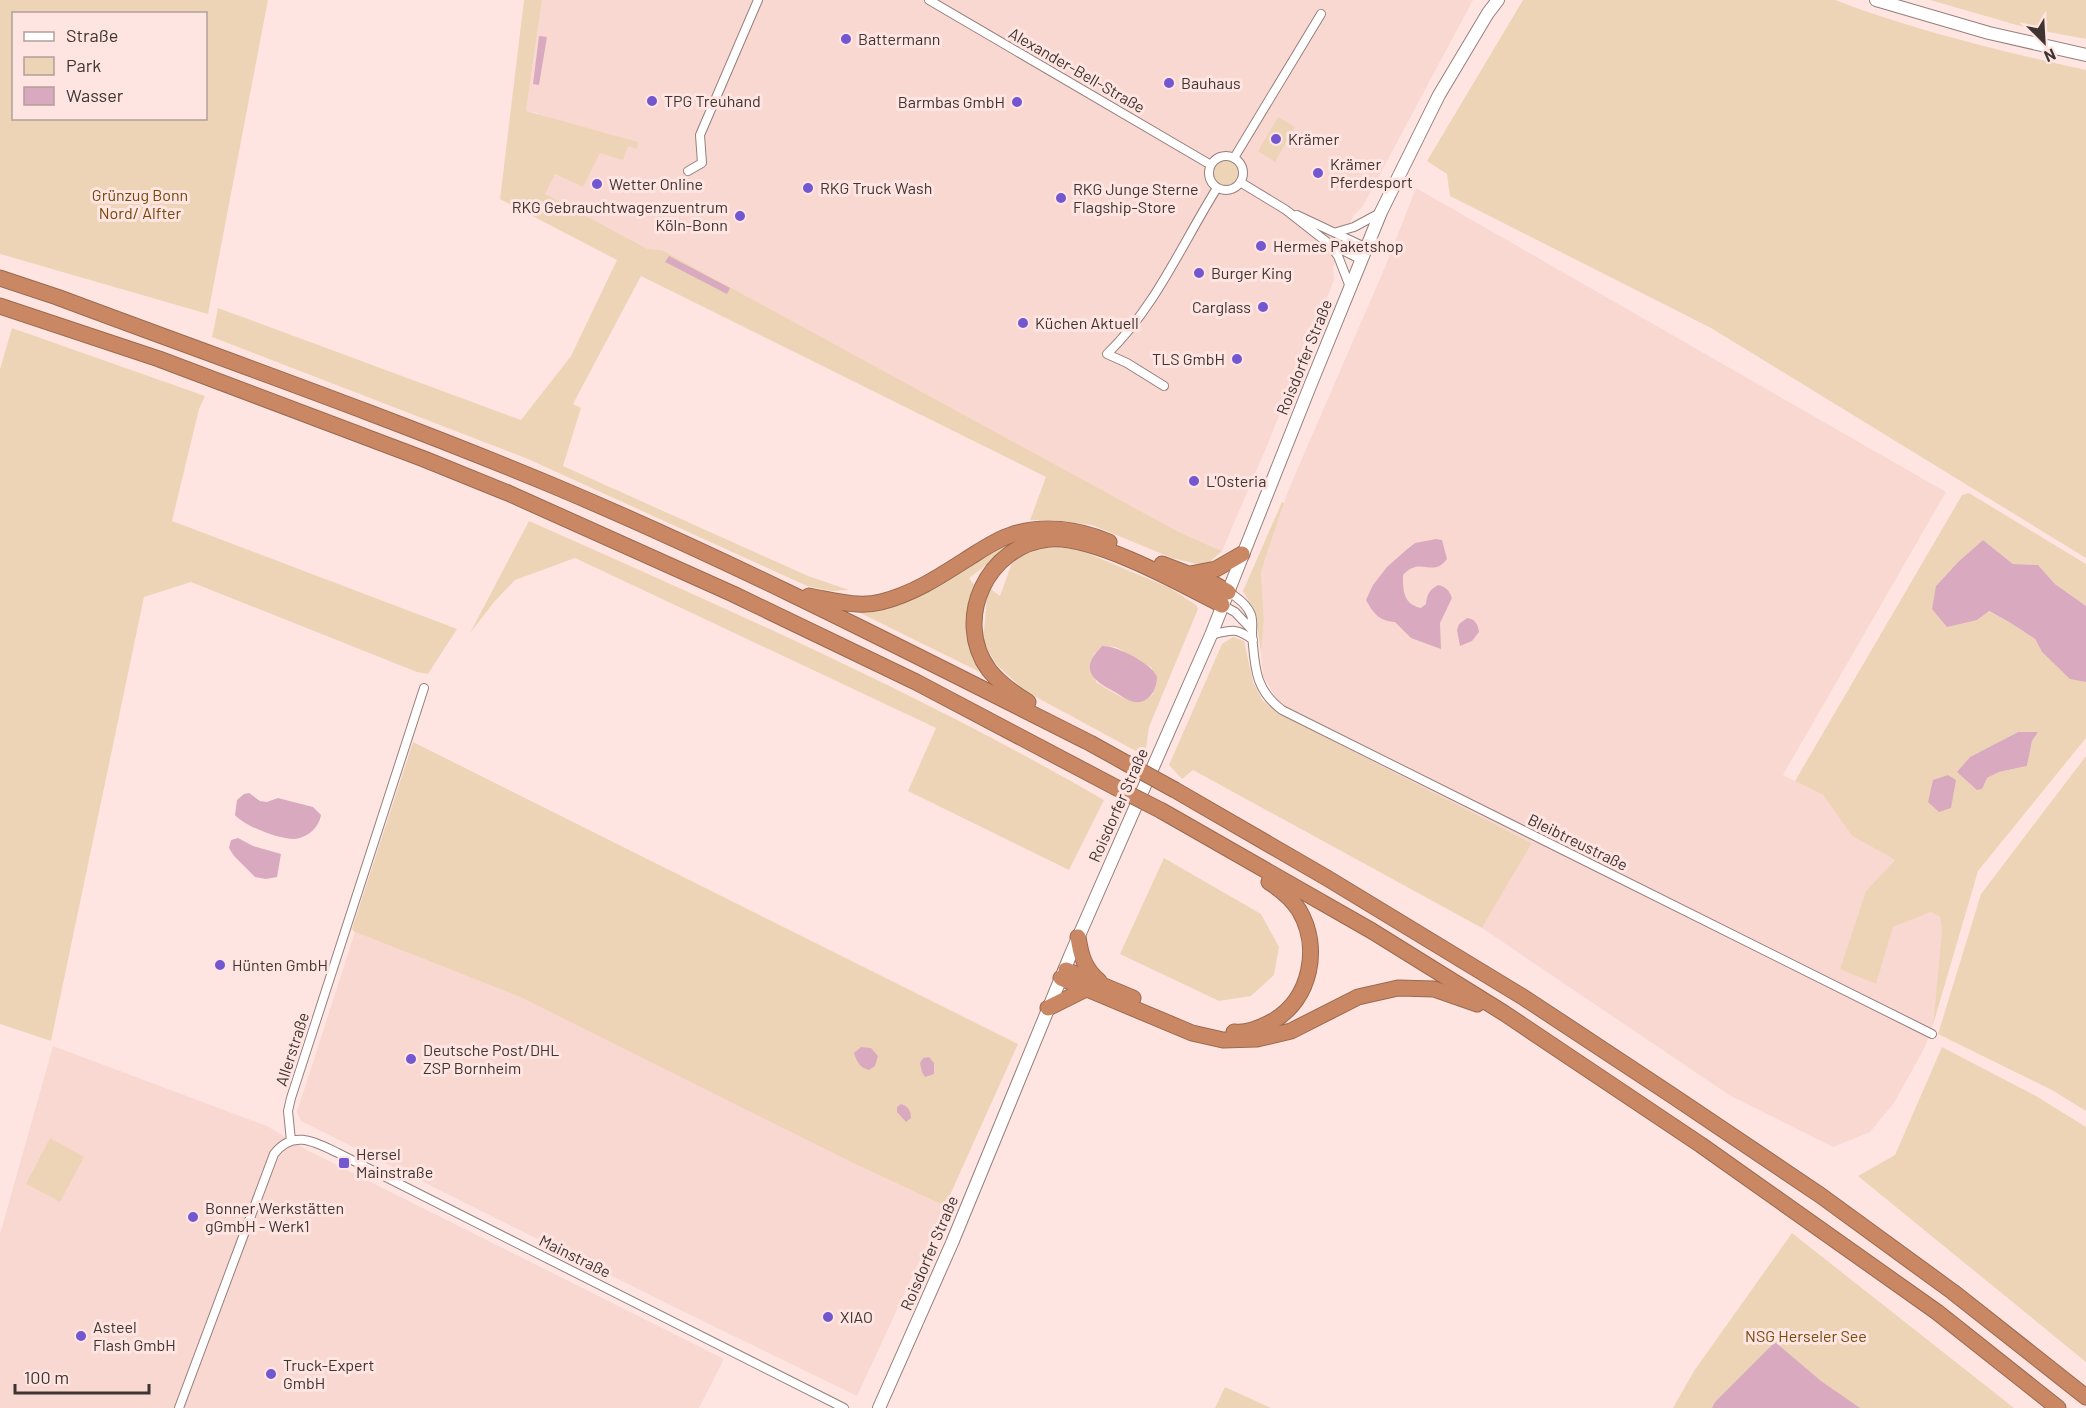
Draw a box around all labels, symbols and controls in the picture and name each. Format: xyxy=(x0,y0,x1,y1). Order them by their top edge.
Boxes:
legend xyxy=(12,12,207,120)
north arrow xyxy=(2014,12,2074,72)
street label: Alexander-Bell-Straße xyxy=(1006,23,1149,116)
text: Straße xyxy=(66,24,118,46)
place label: Battermann xyxy=(858,29,940,48)
marker: Battermann xyxy=(839,32,853,46)
text: N xyxy=(2042,45,2059,67)
text: Park xyxy=(66,54,101,76)
place label: Bauhaus xyxy=(1181,73,1241,92)
marker: Bauhaus xyxy=(1162,76,1176,90)
text: Wasser xyxy=(66,84,124,106)
place label: TPG Treuhand xyxy=(664,91,761,110)
place label: Barmbas GmbH xyxy=(898,92,1005,111)
marker: TPG Treuhand xyxy=(645,94,659,108)
marker: Barmbas GmbH xyxy=(1010,95,1024,109)
place label: Krämer xyxy=(1288,129,1339,148)
marker: Krämer xyxy=(1269,132,1283,146)
place label: Krämer Pferdesport xyxy=(1330,154,1413,191)
marker: Krämer Pferdesport xyxy=(1311,166,1325,180)
place label: Wetter Online xyxy=(609,174,703,193)
marker: Wetter Online xyxy=(590,177,604,191)
place label: RKG Truck Wash xyxy=(820,178,932,197)
place label: RKG Junge Sterne Flagship-Store xyxy=(1073,179,1198,216)
marker: RKG Truck Wash xyxy=(801,181,815,195)
park label: Grünzug Bonn Nord/ Alfter xyxy=(92,185,188,222)
marker: RKG Junge Sterne Flagship-Store xyxy=(1054,191,1068,205)
place label: RKG Gebrauchtwagenzuentrum Köln-Bonn xyxy=(512,197,728,234)
marker: RKG Gebrauchtwagenzuentrum Köln-Bonn xyxy=(733,209,747,223)
place label: Hermes Paketshop xyxy=(1273,236,1404,255)
marker: Hermes Paketshop xyxy=(1254,239,1268,253)
place label: Burger King xyxy=(1211,263,1292,282)
marker: Burger King xyxy=(1192,266,1206,280)
street label: Roisdorfer Straße xyxy=(1272,296,1335,417)
place label: Carglass xyxy=(1192,297,1251,316)
marker: Carglass xyxy=(1256,300,1270,314)
place label: Küchen Aktuell xyxy=(1035,313,1139,332)
marker: Küchen Aktuell xyxy=(1016,316,1030,330)
place label: TLS GmbH xyxy=(1152,349,1225,368)
marker: TLS GmbH xyxy=(1230,352,1244,366)
place label: L'Osteria xyxy=(1206,471,1266,490)
marker: L'Osteria xyxy=(1187,474,1201,488)
street label: Roisdorfer Straße xyxy=(1084,745,1151,865)
street label: Bleibtreustraße xyxy=(1525,809,1631,874)
place label: Hünten GmbH xyxy=(232,955,328,974)
marker: Hünten GmbH xyxy=(213,958,227,972)
street label: Allerstraße xyxy=(271,1010,312,1088)
place label: Deutsche Post/DHL ZSP Bornheim xyxy=(423,1040,559,1077)
marker: Deutsche Post/DHL ZSP Bornheim xyxy=(404,1052,418,1066)
place label: Hersel Mainstraße xyxy=(356,1144,433,1181)
marker: Hersel Mainstraße xyxy=(337,1156,351,1170)
street label: Roisdorfer Straße xyxy=(896,1193,961,1313)
place label: Bonner Werkstätten gGmbH - Werk1 xyxy=(205,1198,344,1235)
marker: Bonner Werkstätten gGmbH - Werk1 xyxy=(186,1210,200,1224)
street label: Mainstraße xyxy=(536,1230,614,1281)
place label: XIAO xyxy=(840,1307,873,1326)
marker: XIAO xyxy=(821,1310,835,1324)
place label: Asteel Flash GmbH xyxy=(93,1317,176,1354)
park label: NSG Herseler See xyxy=(1745,1326,1867,1345)
marker: Asteel Flash GmbH xyxy=(74,1329,88,1343)
place label: Truck-Expert GmbH xyxy=(283,1355,374,1392)
scale bar xyxy=(15,1357,148,1395)
text: 100 m xyxy=(24,1366,69,1388)
marker: Truck-Expert GmbH xyxy=(264,1367,278,1381)

